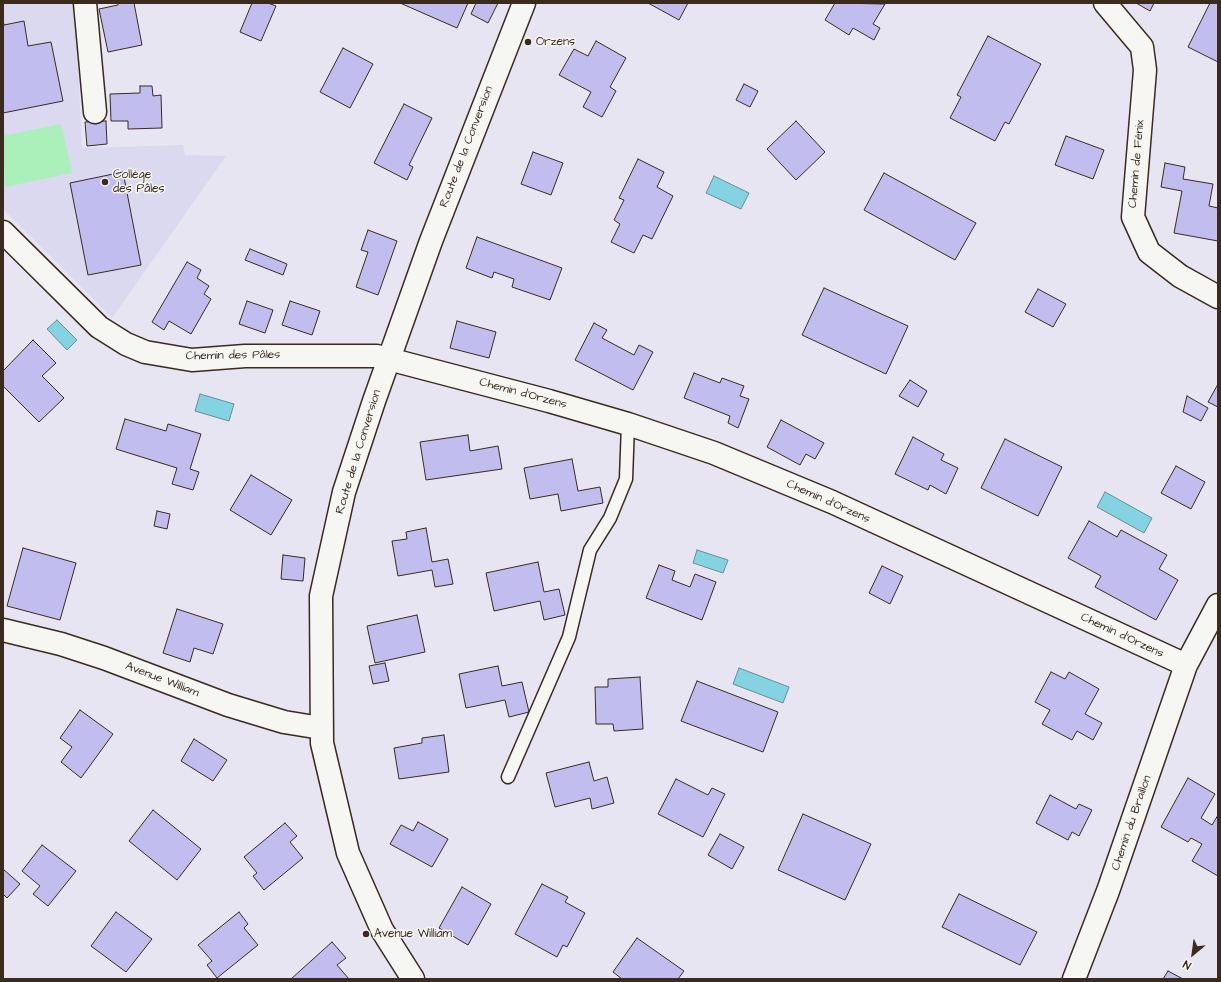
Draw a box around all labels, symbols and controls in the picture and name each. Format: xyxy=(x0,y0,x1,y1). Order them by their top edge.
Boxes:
place label: Orzens xyxy=(536,35,575,49)
marker: Orzens xyxy=(523,37,533,47)
street label: Route de la Conversion xyxy=(437,84,497,210)
street label: Chemin de Fénix xyxy=(1126,119,1148,209)
place label: Collège des Pâles xyxy=(113,168,165,196)
marker: Collège des Pâles xyxy=(100,177,110,187)
street label: Chemin des Pâles xyxy=(186,348,280,364)
street label: Chemin d'Orzens xyxy=(478,375,568,413)
street label: Route de la Conversion xyxy=(333,388,385,516)
street label: Chemin d'Orzens xyxy=(784,477,872,527)
street label: Chemin d'Orzens xyxy=(1078,610,1166,662)
street label: Avenue William xyxy=(123,659,201,701)
street label: Chemin du Braillon xyxy=(1109,774,1155,872)
place label: Avenue William xyxy=(374,927,452,941)
marker: Avenue William xyxy=(361,929,371,939)
north arrow xyxy=(1173,934,1213,974)
text: N xyxy=(1180,957,1194,973)

